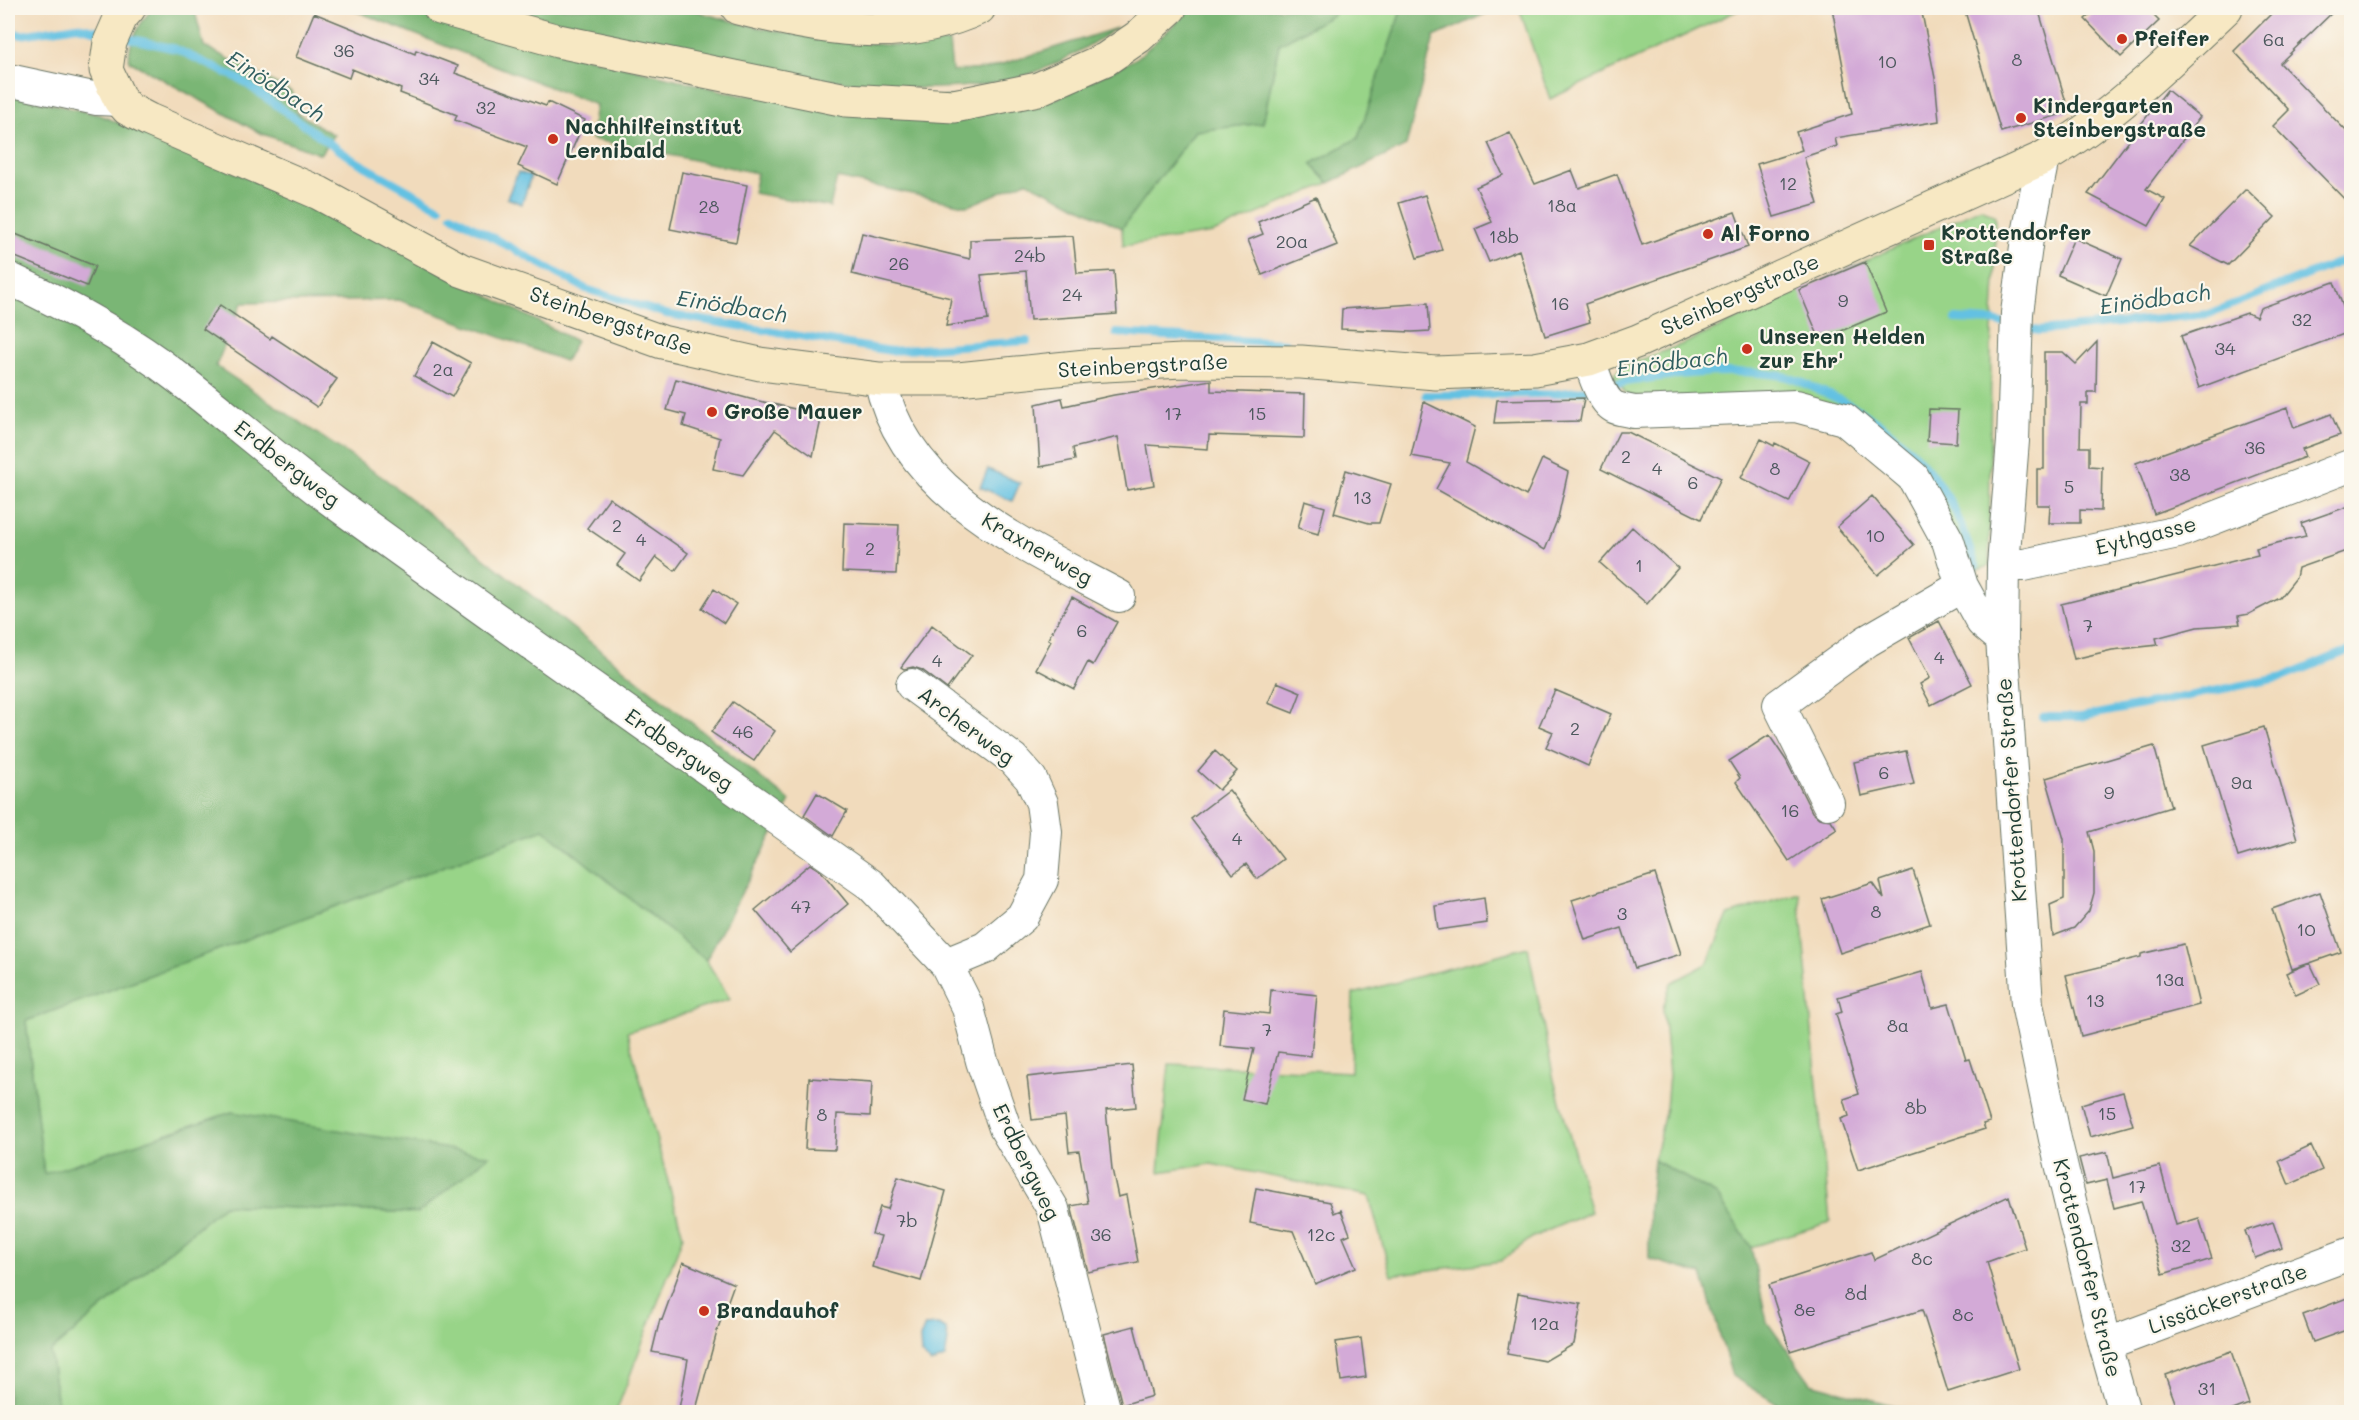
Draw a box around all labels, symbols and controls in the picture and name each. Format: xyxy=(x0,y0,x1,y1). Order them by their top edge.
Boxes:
place label: Pfeifer xyxy=(2134,24,2209,51)
house number: 6a xyxy=(2263,27,2285,51)
marker: Pfeifer xyxy=(2115,32,2129,46)
house number: 36 xyxy=(333,38,355,62)
water label: Einödbach xyxy=(222,43,331,128)
house number: 8 xyxy=(2012,47,2023,71)
house number: 10 xyxy=(1877,49,1897,73)
house number: 34 xyxy=(418,66,440,90)
place label: Kindergarten Steinbergstraße xyxy=(2033,91,2206,142)
house number: 32 xyxy=(476,95,496,119)
marker: Kindergarten Steinbergstraße xyxy=(2014,111,2028,125)
place label: Nachhilfeinstitut Lernibald xyxy=(565,112,742,163)
marker: Nachhilfeinstitut Lernibald xyxy=(546,132,560,146)
house number: 12 xyxy=(1779,171,1797,195)
house number: 18a xyxy=(1547,193,1577,217)
house number: 28 xyxy=(699,194,720,218)
place label: Krottendorfer Straße xyxy=(1941,218,2091,269)
place label: Al Forno xyxy=(1720,219,1810,246)
house number: 18b xyxy=(1489,224,1519,248)
marker: Al Forno xyxy=(1701,227,1715,241)
house number: 20a xyxy=(1276,229,1308,253)
marker: Krottendorfer Straße xyxy=(1922,238,1936,252)
house number: 24b xyxy=(1014,243,1046,267)
street label: Steinbergstraße xyxy=(1656,247,1823,341)
house number: 26 xyxy=(889,251,909,275)
water label: Einödbach xyxy=(2098,276,2212,321)
street label: Steinbergstraße xyxy=(526,279,697,360)
water label: Einödbach xyxy=(675,282,789,329)
house number: 24 xyxy=(1062,282,1083,306)
house number: 9 xyxy=(1838,288,1849,312)
house number: 16 xyxy=(1551,291,1569,315)
house number: 32 xyxy=(2292,307,2312,331)
place label: Unseren Helden zur Ehr' xyxy=(1759,322,1925,373)
house number: 34 xyxy=(2214,336,2236,360)
water label: Einödbach xyxy=(1615,340,1729,383)
marker: Unseren Helden zur Ehr' xyxy=(1740,342,1754,356)
street label: Steinbergstraße xyxy=(1057,347,1229,382)
house number: 2a xyxy=(432,357,454,381)
place label: Große Mauer xyxy=(724,397,863,424)
house number: 17 xyxy=(1164,401,1182,425)
house number: 15 xyxy=(1248,401,1266,425)
marker: Große Mauer xyxy=(705,405,719,419)
street label: Erdbergweg xyxy=(230,413,346,512)
house number: 36 xyxy=(2244,435,2266,459)
house number: 2 xyxy=(1621,444,1631,468)
house number: 4 xyxy=(1652,456,1663,480)
house number: 8 xyxy=(1770,456,1781,480)
house number: 38 xyxy=(2169,462,2191,486)
house number: 6 xyxy=(1688,470,1698,494)
house number: 5 xyxy=(2064,474,2074,498)
house number: 13 xyxy=(1353,485,1371,509)
street label: Kraxnerweg xyxy=(977,505,1098,590)
street label: Eythgasse xyxy=(2093,509,2199,560)
house number: 2 xyxy=(612,513,622,537)
house number: 10 xyxy=(1865,523,1885,547)
house number: 4 xyxy=(636,527,647,551)
house number: 2 xyxy=(865,536,875,560)
house number: 1 xyxy=(1635,553,1643,577)
house number: 7 xyxy=(2083,613,2093,637)
house number: 6 xyxy=(1077,618,1087,642)
house number: 4 xyxy=(1934,645,1945,669)
house number: 4 xyxy=(932,648,943,672)
street label: Krottendorfer Straße xyxy=(1989,677,2032,903)
street label: Archerweg xyxy=(913,680,1021,770)
street label: Erdbergweg xyxy=(620,701,739,796)
house number: 2 xyxy=(1570,716,1580,740)
house number: 46 xyxy=(732,719,754,743)
house number: 6 xyxy=(1879,760,1889,784)
house number: 9a xyxy=(2231,770,2253,794)
house number: 9 xyxy=(2104,780,2115,804)
house number: 16 xyxy=(1781,798,1799,822)
house number: 4 xyxy=(1232,826,1243,850)
house number: 47 xyxy=(791,894,811,918)
house number: 8 xyxy=(1871,899,1882,923)
house number: 3 xyxy=(1617,901,1627,925)
house number: 10 xyxy=(2296,917,2316,941)
house number: 13a xyxy=(2155,967,2185,991)
house number: 13 xyxy=(2086,988,2104,1012)
house number: 8a xyxy=(1887,1013,1909,1037)
house number: 7 xyxy=(1262,1017,1272,1041)
house number: 8b xyxy=(1905,1095,1927,1119)
street label: Erdbergweg xyxy=(987,1099,1067,1224)
house number: 15 xyxy=(2098,1101,2116,1125)
house number: 8 xyxy=(817,1102,828,1126)
street label: Krottendorfer Straße xyxy=(2048,1155,2129,1380)
house number: 17 xyxy=(2128,1174,2146,1198)
house number: 7b xyxy=(896,1208,918,1232)
house number: 36 xyxy=(1090,1222,1112,1246)
house number: 12c xyxy=(1307,1222,1335,1246)
house number: 32 xyxy=(2171,1233,2191,1257)
house number: 8c xyxy=(1911,1246,1933,1270)
street label: Lissäckerstraße xyxy=(2144,1256,2311,1339)
house number: 8d xyxy=(1845,1281,1867,1305)
place label: Brandauhof xyxy=(716,1296,839,1323)
house number: 8e xyxy=(1794,1297,1816,1321)
house number: 8c xyxy=(1952,1302,1974,1326)
marker: Brandauhof xyxy=(697,1304,711,1318)
house number: 12a xyxy=(1530,1311,1560,1335)
house number: 31 xyxy=(2198,1376,2216,1400)

